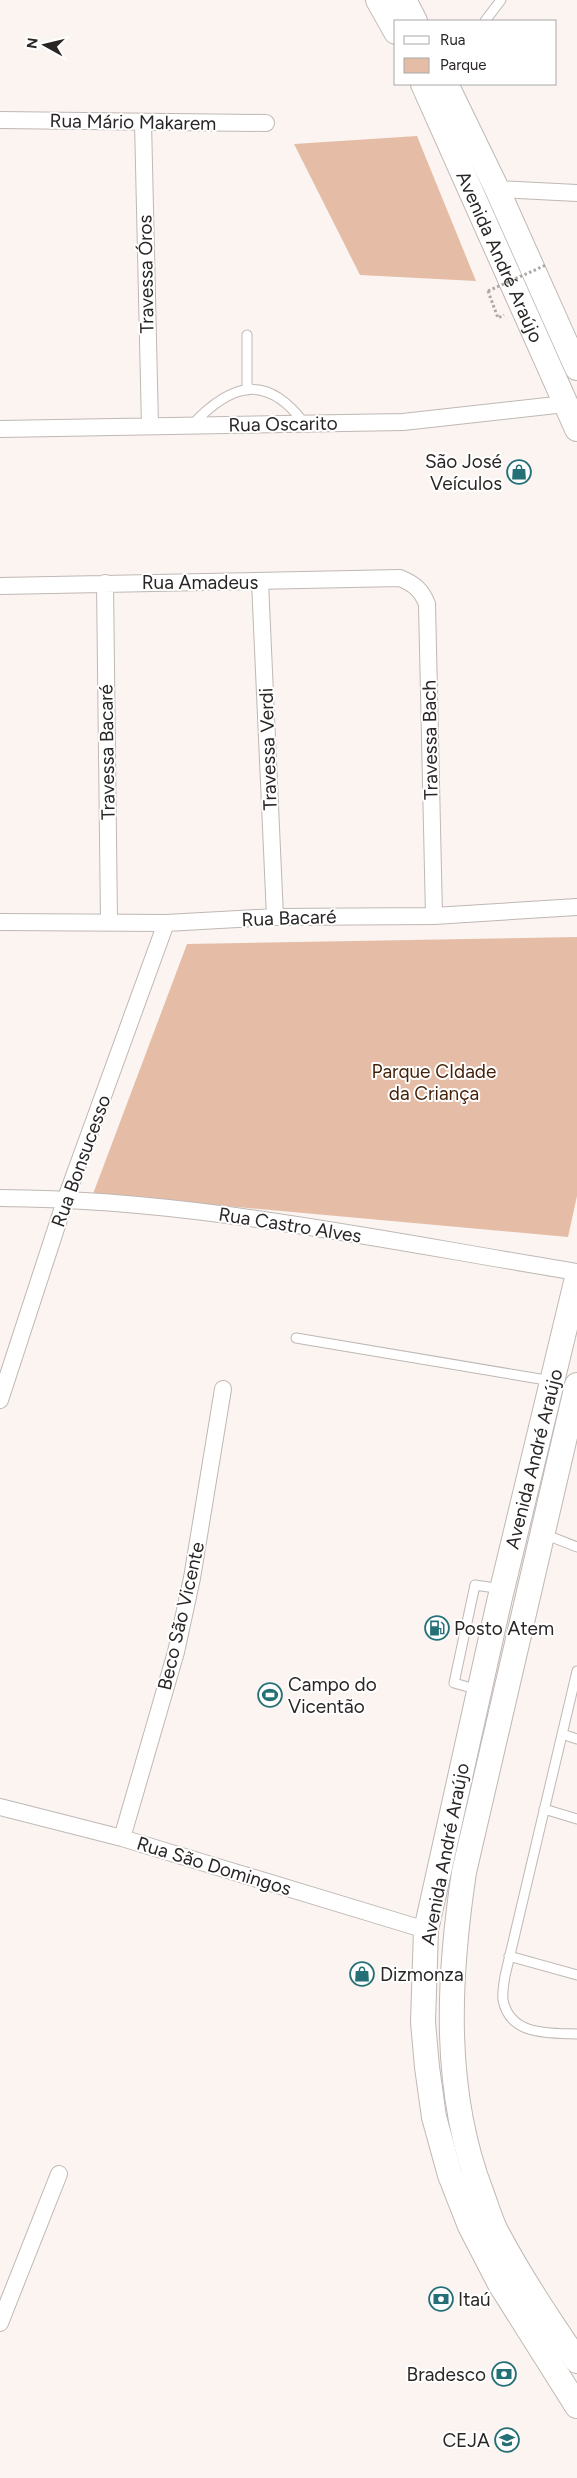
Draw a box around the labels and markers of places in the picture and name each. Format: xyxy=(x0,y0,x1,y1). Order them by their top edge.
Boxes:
place label: São José Veículos xyxy=(425,450,502,495)
shop icon: São José Veículos xyxy=(506,459,532,485)
fuel station icon: Posto Atem xyxy=(424,1615,450,1641)
place label: Posto Atem xyxy=(454,1617,554,1640)
place label: Campo do Vicentão xyxy=(288,1673,377,1718)
sports icon: Campo do Vicentão xyxy=(257,1682,283,1708)
shop icon: Dizmonza xyxy=(349,1961,375,1987)
place label: Dizmonza xyxy=(380,1963,464,1986)
bank icon: Itaú xyxy=(428,2286,454,2312)
place label: Itaú xyxy=(458,2288,491,2311)
bank icon: Bradesco xyxy=(491,2361,517,2387)
place label: Bradesco xyxy=(407,2363,486,2386)
school or university icon: CEJA xyxy=(494,2427,520,2453)
place label: CEJA xyxy=(442,2429,490,2452)

